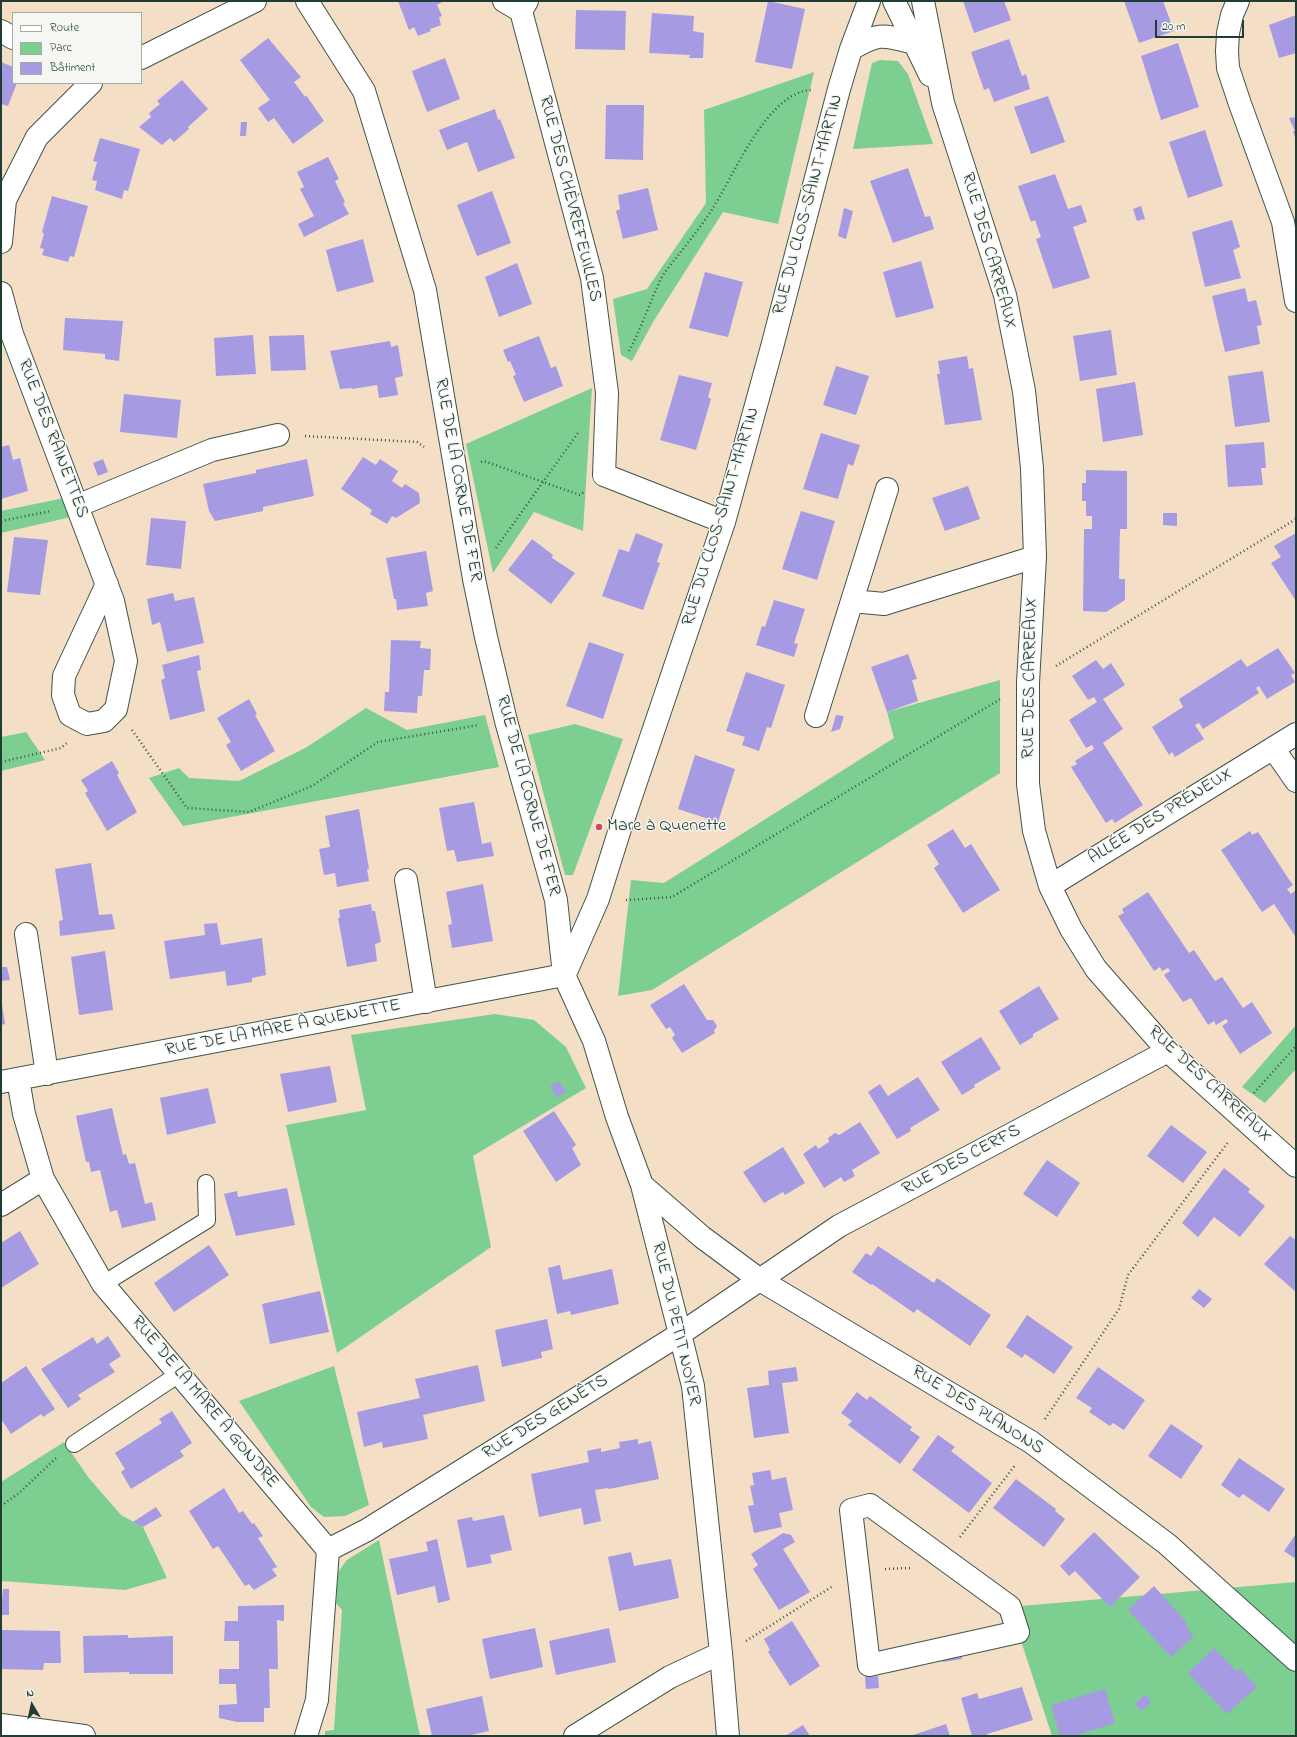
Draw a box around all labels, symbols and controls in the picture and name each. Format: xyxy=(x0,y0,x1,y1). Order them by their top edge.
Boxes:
legend xyxy=(12,12,142,84)
scale bar xyxy=(1157,12,1246,38)
text: 20 m xyxy=(1162,18,1185,36)
text: Route xyxy=(50,19,79,37)
text: Parc xyxy=(50,39,72,57)
text: Bâtiment xyxy=(50,59,95,77)
street label: RUE DU CLOS-SAINT-MARTIN xyxy=(769,92,849,318)
street label: RUE DES CHÈVREFEUILLES xyxy=(533,94,605,304)
street label: RUE DES CARREAUX xyxy=(955,170,1021,332)
street label: RUE DES RAINETTES xyxy=(12,357,92,521)
street label: RUE DE LA CORNE DE FER xyxy=(428,377,486,583)
street label: RUE DU CLOS-SAINT-MARTIN xyxy=(678,405,766,629)
street label: RUE DES CARREAUX xyxy=(1019,597,1043,759)
street label: RUE DE LA CORNE DE FER xyxy=(490,694,564,898)
street label: ALLÉE DES PRÉNEUX xyxy=(1085,764,1237,870)
place label: Mare à Quenette xyxy=(607,816,726,838)
marker: Mare à Quenette xyxy=(594,822,604,832)
street label: RUE DE LA MARE À QUENETTE xyxy=(164,996,402,1062)
street label: RUE DES CARREAUX xyxy=(1143,1022,1275,1148)
street label: RUE DES CERFS xyxy=(899,1121,1025,1201)
street label: RUE DU PETIT NOYER xyxy=(646,1240,704,1408)
street label: RUE DE LA MARE À GONDRE xyxy=(126,1312,282,1494)
street label: RUE DES PLANONS xyxy=(907,1362,1047,1460)
street label: RUE DES GENÊTS xyxy=(479,1371,613,1465)
north arrow xyxy=(12,1685,52,1725)
text: N xyxy=(25,1685,35,1702)

